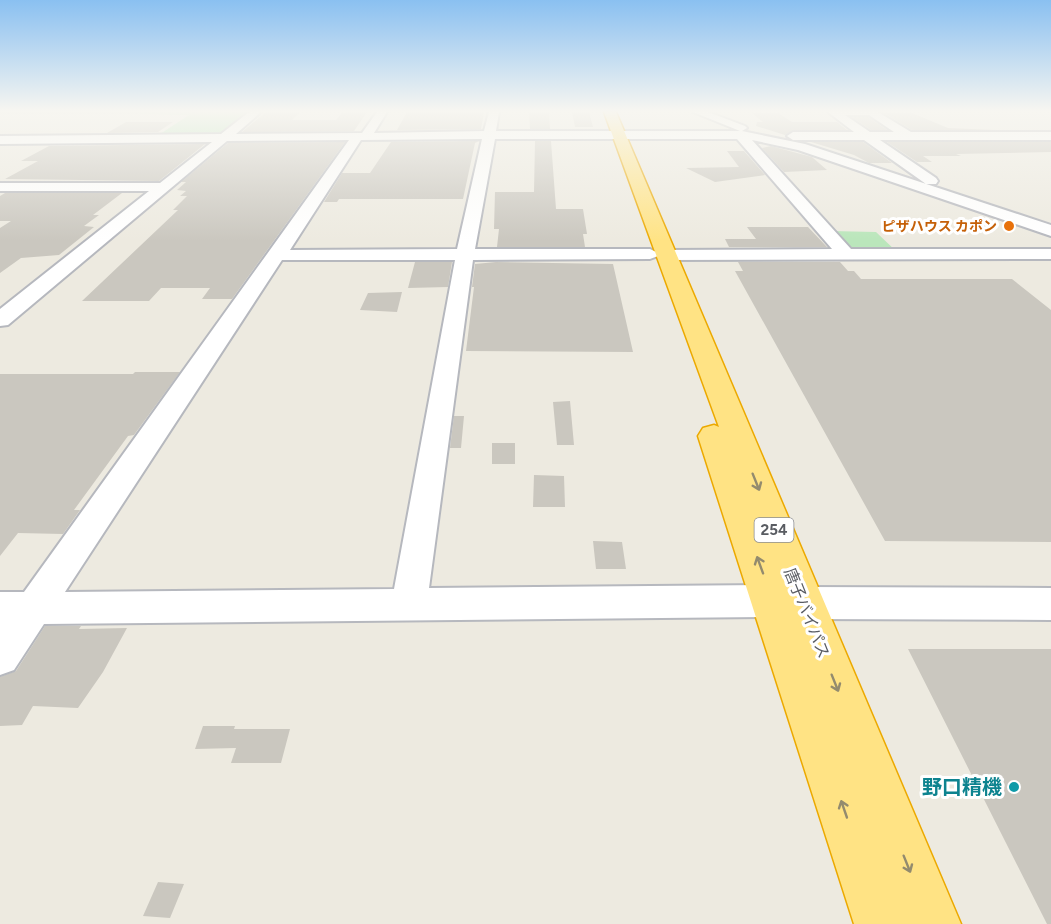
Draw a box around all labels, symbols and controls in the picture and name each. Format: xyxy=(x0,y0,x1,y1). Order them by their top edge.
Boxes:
place label: ピザハウス カポン xyxy=(882,218,997,235)
marker: ピザハウス カポン xyxy=(1002,219,1016,233)
one-way arrow xyxy=(751,473,762,491)
road number: 254 xyxy=(754,518,794,542)
one-way arrow xyxy=(754,556,765,575)
street label: 唐子バイパス xyxy=(780,565,834,661)
one-way arrow xyxy=(830,673,841,692)
place label: 野口精機 xyxy=(922,775,1002,799)
marker: 野口精機 xyxy=(1007,780,1021,794)
one-way arrow xyxy=(838,800,849,819)
one-way arrow xyxy=(902,855,913,873)

